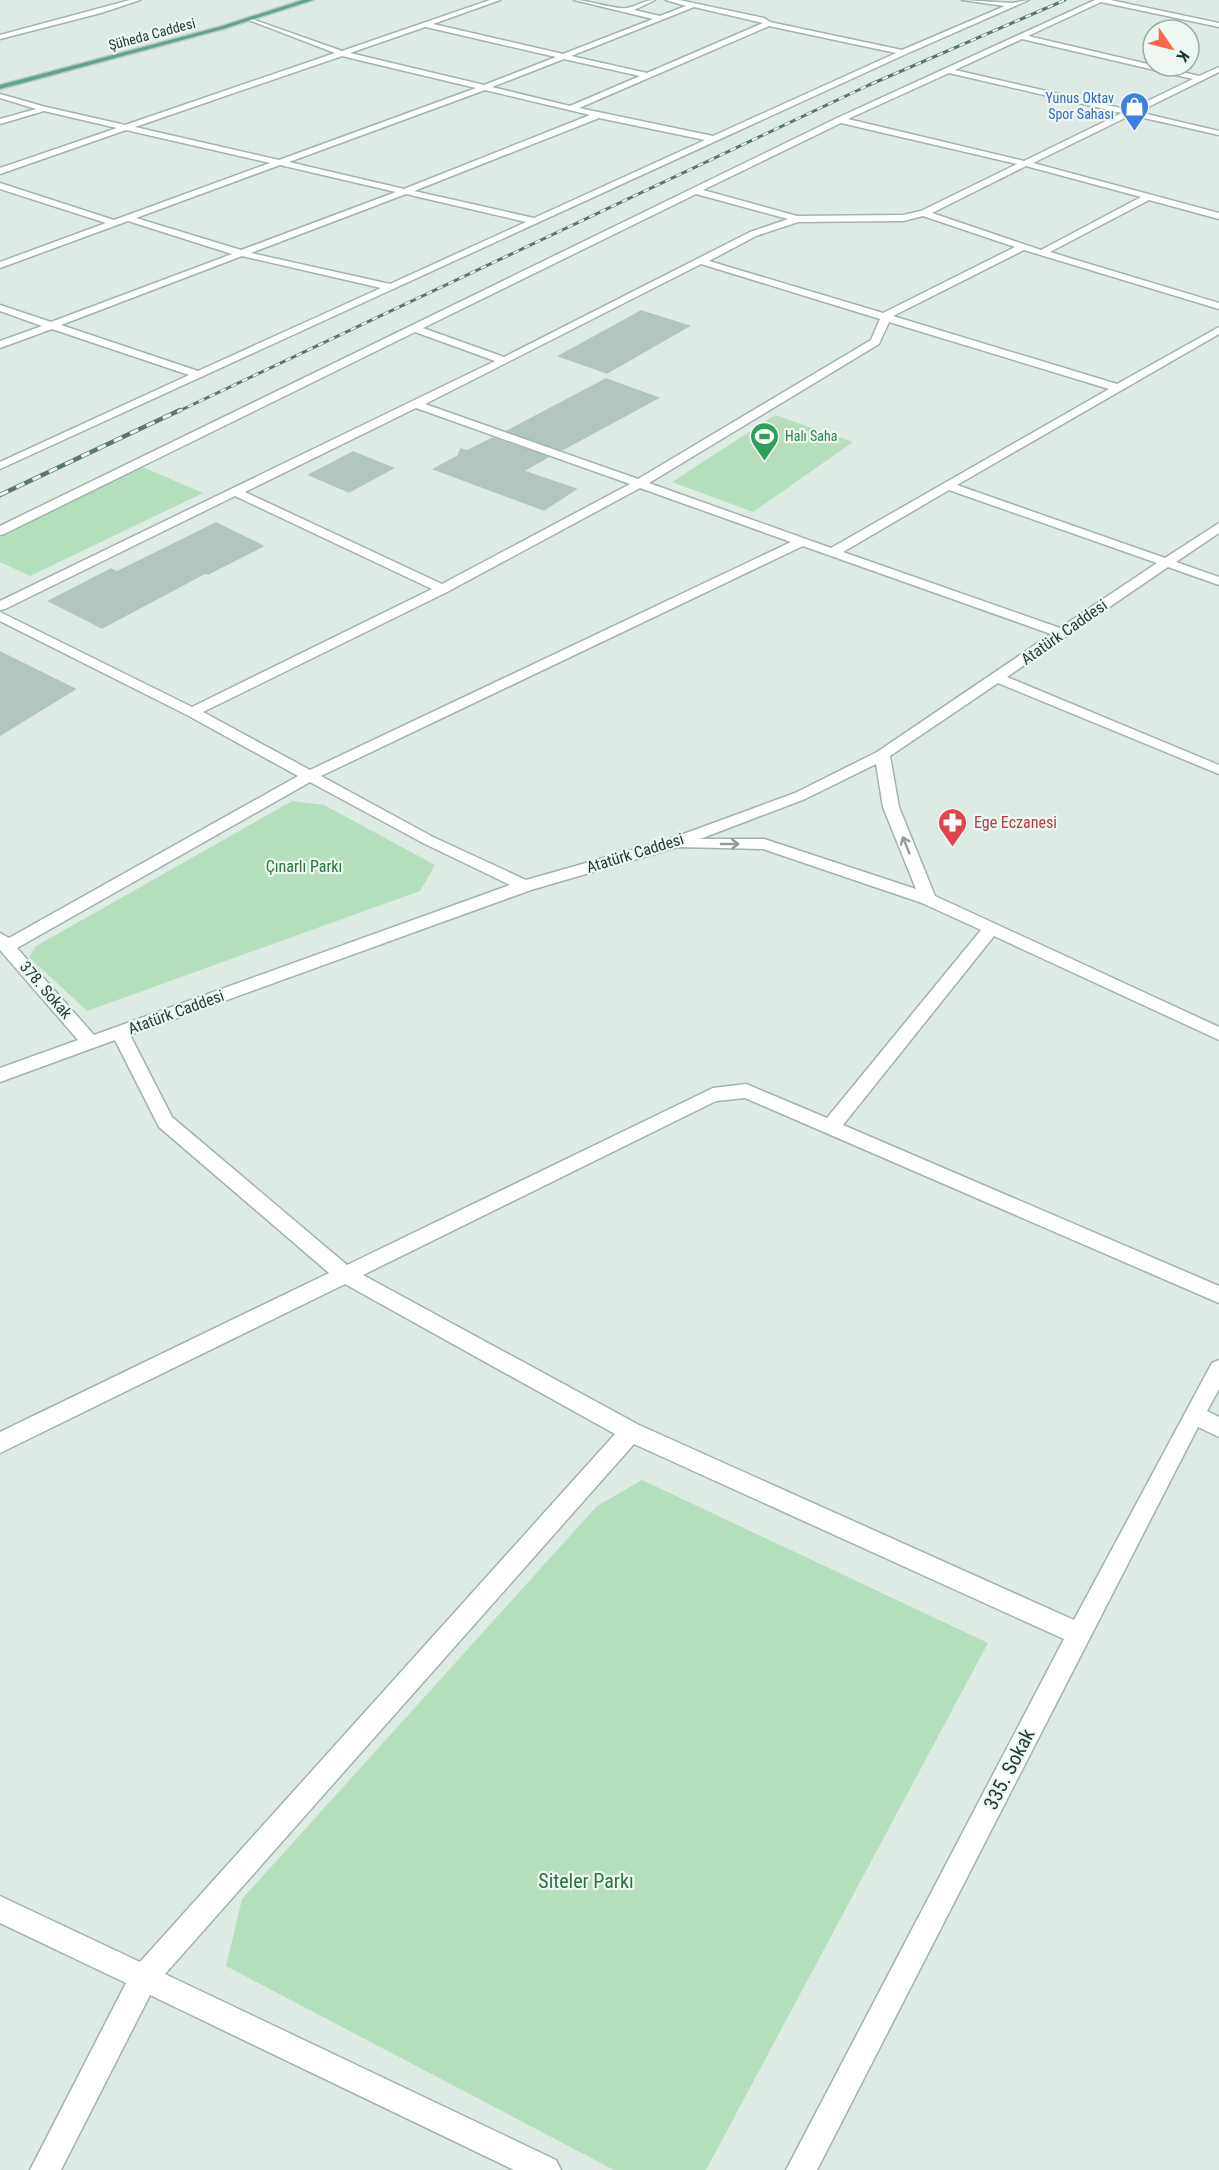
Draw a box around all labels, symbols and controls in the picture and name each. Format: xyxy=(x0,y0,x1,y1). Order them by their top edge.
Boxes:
street label: Şüheda Caddesi xyxy=(107,15,197,53)
north arrow xyxy=(1141,18,1201,78)
text: K xyxy=(1172,47,1193,66)
place label: Yunus Oktav Spor Sahası xyxy=(1046,90,1114,122)
shop icon: Yunus Oktav Spor Sahası xyxy=(1119,90,1151,132)
sports icon: Halı Saha xyxy=(748,420,780,462)
place label: Halı Saha xyxy=(785,428,838,444)
street label: Atatürk Caddesi xyxy=(1017,595,1111,669)
pharmacy icon: Ege Eczanesi xyxy=(937,806,969,848)
place label: Ege Eczanesi xyxy=(974,813,1057,832)
street label: Atatürk Caddesi xyxy=(584,829,686,877)
one-way arrow xyxy=(900,836,911,855)
one-way arrow xyxy=(720,838,740,850)
park label: Çınarlı Parkı xyxy=(266,857,342,876)
street label: 378. Sokak xyxy=(16,957,77,1023)
street label: Atatürk Caddesi xyxy=(125,986,227,1038)
street label: 335. Sokak xyxy=(978,1725,1040,1813)
park label: Siteler Parkı xyxy=(538,1869,634,1893)

